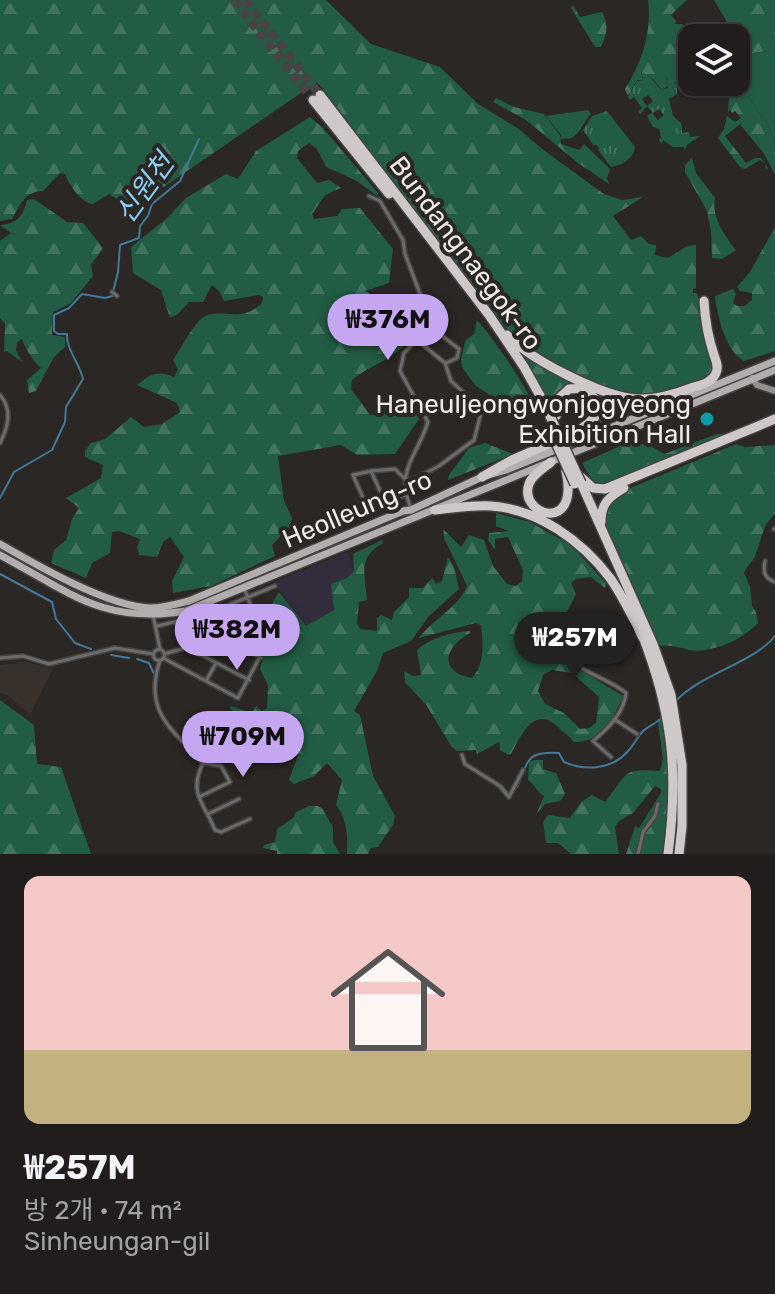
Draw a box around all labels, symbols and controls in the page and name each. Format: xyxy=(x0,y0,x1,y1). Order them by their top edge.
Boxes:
map controls xyxy=(678,24,750,96)
button: layers xyxy=(678,24,750,96)
water label: 신원천 xyxy=(108,145,182,229)
street label: Bundangnaegok-ro xyxy=(383,150,549,356)
pin: ₩376M xyxy=(332,294,444,362)
text: ₩376M xyxy=(345,304,431,335)
place label: Haneuljeongwonjogyeong Exhibition Hall xyxy=(376,389,691,450)
marker: Haneuljeongwonjogyeong Exhibition Hall xyxy=(698,410,716,428)
street label: Heolleung-ro xyxy=(278,464,437,555)
pin: ₩382M xyxy=(181,604,293,672)
pin: ₩257M xyxy=(519,612,631,680)
text: ₩382M xyxy=(193,614,281,645)
text: ₩257M xyxy=(532,622,618,653)
pin: ₩709M xyxy=(187,711,299,779)
text: ₩709M xyxy=(200,721,286,752)
icon: home xyxy=(316,928,460,1072)
text: ₩257M xyxy=(24,1147,136,1188)
text: 방 2개 · 74 m² xyxy=(24,1195,182,1226)
text: Sinheungan-gil xyxy=(24,1226,210,1257)

